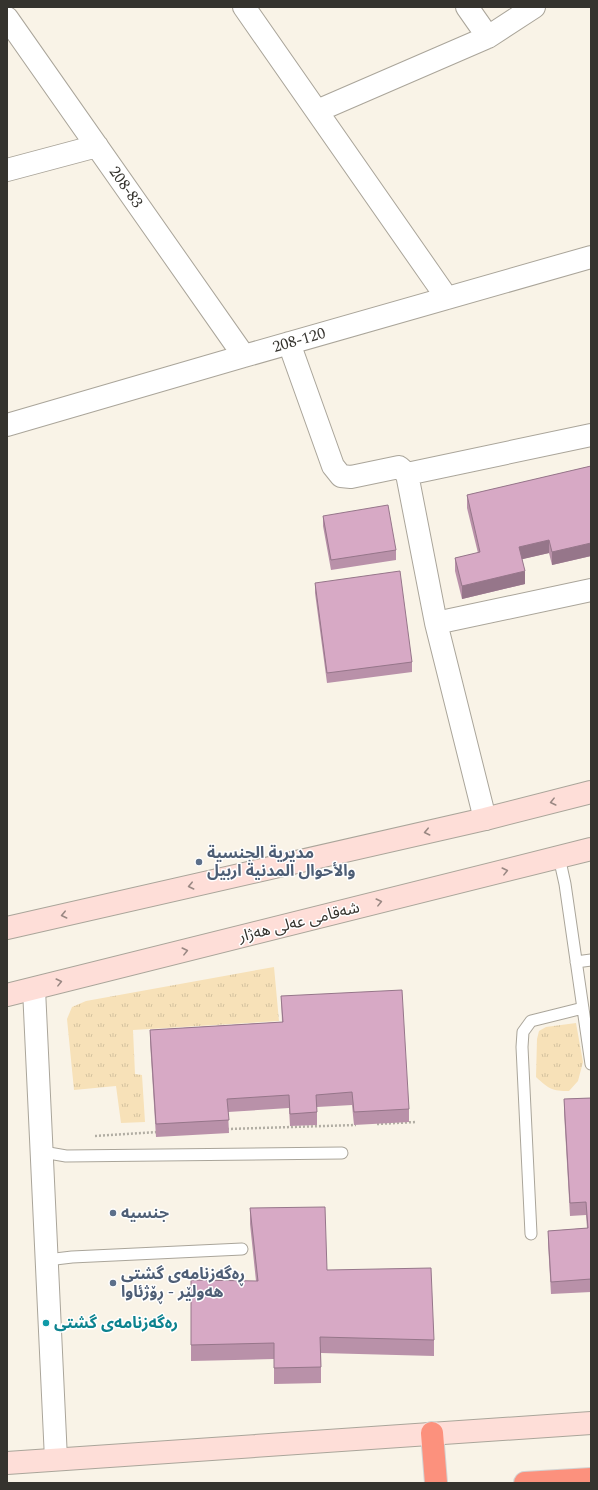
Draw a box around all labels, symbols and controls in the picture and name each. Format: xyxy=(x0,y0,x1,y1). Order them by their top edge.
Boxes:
street label: 208-83 xyxy=(103,161,149,213)
street label: 208-120 xyxy=(270,321,328,359)
one-way arrow xyxy=(550,797,556,805)
one-way arrow xyxy=(424,828,430,836)
place label: مديرية الجنسية والأحوال المدنية اربيل xyxy=(207,841,356,883)
marker: مديرية الجنسية والأحوال المدنية اربيل xyxy=(194,857,204,867)
one-way arrow xyxy=(502,867,508,875)
one-way arrow xyxy=(188,882,194,890)
street label: شەقامی عەلی هەژار xyxy=(235,895,362,949)
one-way arrow xyxy=(375,899,382,907)
one-way arrow xyxy=(61,911,67,919)
one-way arrow xyxy=(181,947,188,956)
one-way arrow xyxy=(55,979,62,987)
place label: جنسیە xyxy=(121,1201,169,1225)
marker: جنسیە xyxy=(108,1208,118,1218)
place label: ڕەگەزنامەی گشتی هەولێر - ڕۆژئاوا xyxy=(121,1262,245,1305)
marker: ڕەگەزنامەی گشتی هەولێر - ڕۆژئاوا xyxy=(108,1278,118,1288)
place label: رەگەزنامەی گشتی xyxy=(54,1311,178,1335)
marker: رەگەزنامەی گشتی xyxy=(41,1318,51,1328)

